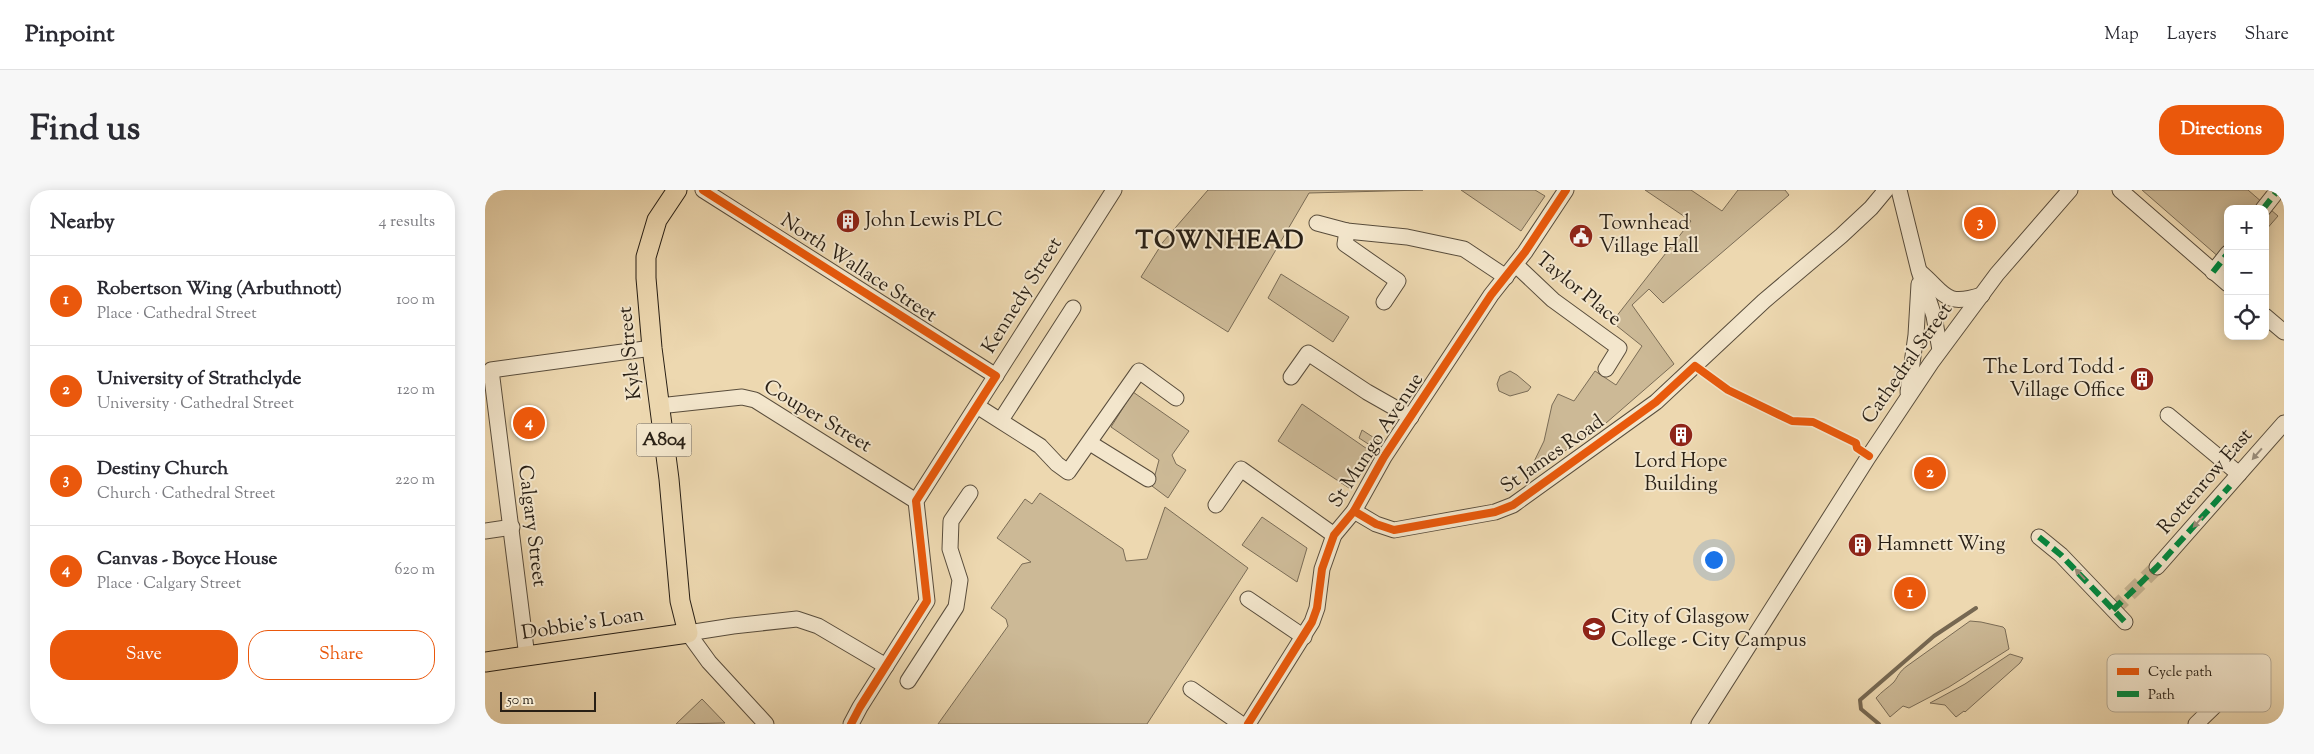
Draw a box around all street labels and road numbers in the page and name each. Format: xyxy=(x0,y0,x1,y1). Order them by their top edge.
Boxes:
street label: North Wallace Street xyxy=(774,207,942,331)
street label: Kennedy Street xyxy=(976,232,1071,360)
street label: Taylor Place xyxy=(1529,246,1627,334)
street label: Cathedral Street xyxy=(1855,297,1961,430)
street label: Kyle Street xyxy=(612,305,650,401)
street label: St Mungo Avenue xyxy=(1322,368,1432,514)
street label: Couper Street xyxy=(757,373,877,461)
street label: St James Road xyxy=(1495,408,1611,502)
street label: Rottenrow East xyxy=(2152,422,2260,541)
road number: A804 xyxy=(637,424,691,456)
street label: Calgary Street xyxy=(509,463,553,589)
street label: Dobbie's Loan xyxy=(520,601,647,649)

